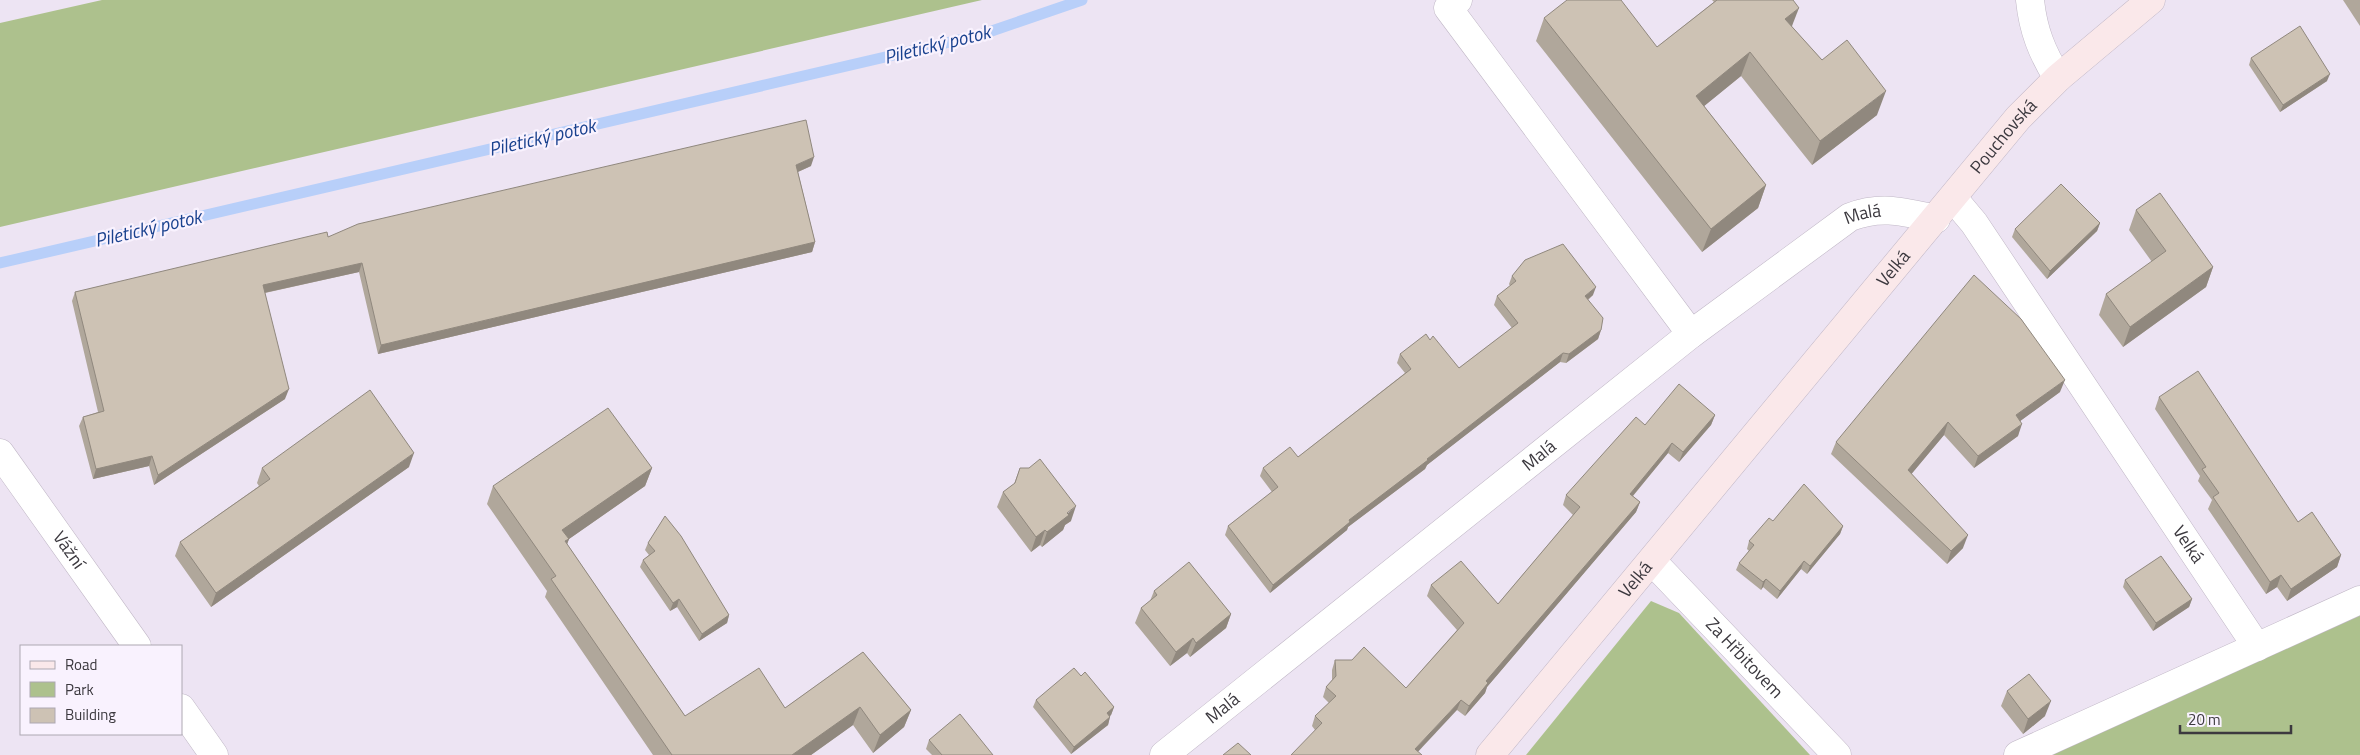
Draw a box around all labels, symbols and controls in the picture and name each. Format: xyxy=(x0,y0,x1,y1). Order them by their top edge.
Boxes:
water label: Piletický potok xyxy=(881,16,996,71)
street label: Pouchovská xyxy=(1963,92,2043,179)
water label: Piletický potok xyxy=(486,110,601,163)
street label: Malá xyxy=(1840,196,1882,231)
water label: Piletický potok xyxy=(92,201,207,254)
street label: Velká xyxy=(1870,244,1916,292)
street label: Malá xyxy=(1516,433,1562,477)
street label: Velká xyxy=(2166,520,2211,569)
street label: Vážní xyxy=(46,525,93,576)
street label: Velká xyxy=(1612,555,1659,603)
street label: Za Hřbitovem xyxy=(1700,611,1790,704)
legend xyxy=(20,645,182,735)
text: Road xyxy=(65,653,97,676)
text: Park xyxy=(65,678,94,701)
street label: Malá xyxy=(1199,686,1245,730)
scale bar xyxy=(2180,702,2291,734)
text: Building xyxy=(65,703,116,726)
text: 20 m xyxy=(2188,708,2221,731)

